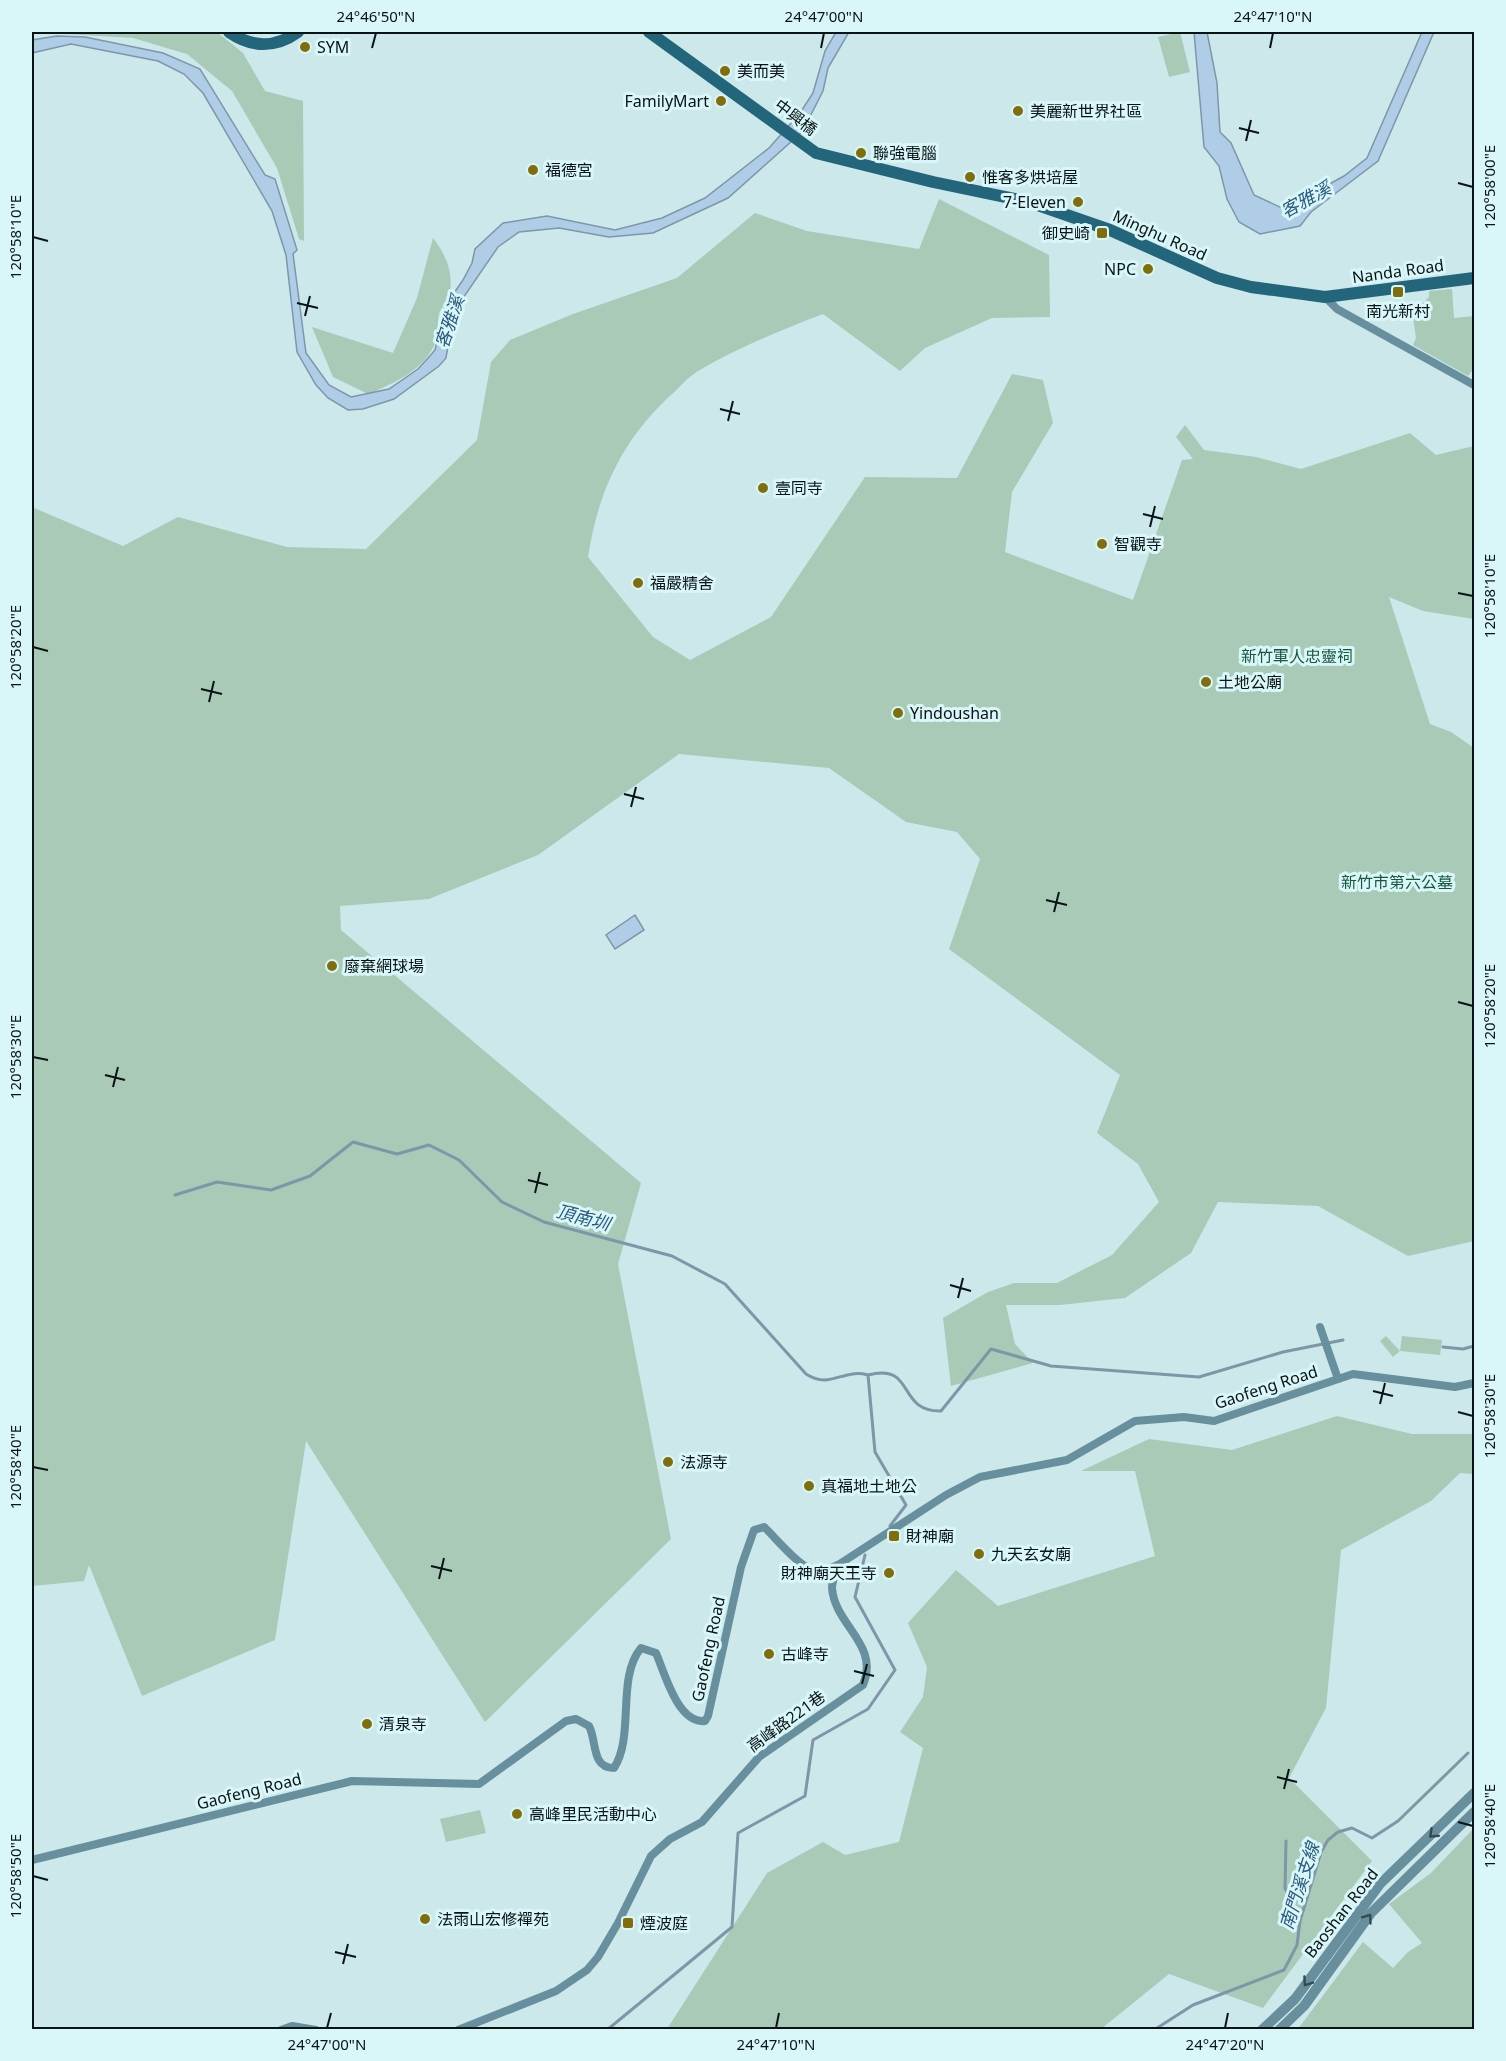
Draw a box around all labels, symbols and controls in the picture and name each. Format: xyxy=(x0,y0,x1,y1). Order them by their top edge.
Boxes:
text: 24°46'50"N xyxy=(337,6,415,26)
text: 24°47'00"N xyxy=(785,6,863,26)
text: 24°47'10"N xyxy=(1234,6,1312,26)
place label: SYM xyxy=(317,36,349,58)
marker: SYM xyxy=(298,40,312,54)
place label: 美而美 xyxy=(737,60,785,82)
marker: 美而美 xyxy=(718,64,732,78)
place label: FamilyMart xyxy=(624,90,709,112)
marker: FamilyMart xyxy=(714,94,728,108)
street label: 中興橋 xyxy=(770,94,822,140)
place label: 美麗新世界社區 xyxy=(1030,100,1142,122)
marker: 美麗新世界社區 xyxy=(1011,104,1025,118)
place label: 聯強電腦 xyxy=(873,142,937,164)
text: 120°58'00"E xyxy=(1479,145,1499,229)
marker: 聯強電腦 xyxy=(854,146,868,160)
place label: 福德宮 xyxy=(545,159,593,181)
marker: 福德宮 xyxy=(526,163,540,177)
place label: 惟客多烘培屋 xyxy=(982,166,1078,188)
marker: 惟客多烘培屋 xyxy=(963,170,977,184)
water label: 客雅溪 xyxy=(1276,174,1338,223)
place label: 7-Eleven xyxy=(1003,191,1066,213)
text: 120°58'10"E xyxy=(5,195,25,279)
marker: 7-Eleven xyxy=(1071,195,1085,209)
street label: Minghu Road xyxy=(1109,204,1211,266)
place label: 御史崎 xyxy=(1042,222,1090,244)
marker: 御史崎 xyxy=(1095,226,1109,240)
street label: Nanda Road xyxy=(1351,254,1445,288)
place label: NPC xyxy=(1104,258,1136,280)
marker: NPC xyxy=(1141,262,1155,276)
marker: 南光新村 xyxy=(1391,285,1405,299)
water label: 客雅溪 xyxy=(429,289,470,351)
place label: 南光新村 xyxy=(1366,300,1430,322)
place label: 壹同寺 xyxy=(775,477,823,499)
marker: 壹同寺 xyxy=(756,481,770,495)
place label: 智觀寺 xyxy=(1114,533,1162,555)
marker: 智觀寺 xyxy=(1095,537,1109,551)
text: 120°58'10"E xyxy=(1479,554,1499,638)
place label: 福嚴精舍 xyxy=(650,572,714,594)
marker: 福嚴精舍 xyxy=(631,576,645,590)
text: 120°58'20"E xyxy=(5,605,25,689)
park label: 新竹軍人忠靈祠 xyxy=(1241,645,1353,667)
place label: 土地公廟 xyxy=(1218,671,1282,693)
marker: 土地公廟 xyxy=(1199,675,1213,689)
place label: Yindoushan xyxy=(910,702,999,724)
marker: Yindoushan xyxy=(891,706,905,720)
park label: 新竹市第六公墓 xyxy=(1341,871,1453,893)
place label: 廢棄網球場 xyxy=(344,955,424,977)
marker: 廢棄網球場 xyxy=(325,959,339,973)
text: 120°58'20"E xyxy=(1479,964,1499,1048)
text: 120°58'30"E xyxy=(5,1015,25,1099)
water label: 頂南圳 xyxy=(554,1198,615,1236)
street label: Gaofeng Road xyxy=(1212,1360,1320,1414)
text: 120°58'30"E xyxy=(1479,1374,1499,1458)
text: 120°58'40"E xyxy=(5,1425,25,1509)
place label: 法源寺 xyxy=(680,1451,728,1473)
marker: 法源寺 xyxy=(661,1455,675,1469)
place label: 真福地土地公 xyxy=(821,1475,917,1497)
marker: 真福地土地公 xyxy=(802,1479,816,1493)
place label: 財神廟 xyxy=(906,1525,954,1547)
marker: 財神廟 xyxy=(887,1529,901,1543)
place label: 九天玄女廟 xyxy=(991,1543,1071,1565)
marker: 九天玄女廟 xyxy=(972,1547,986,1561)
place label: 財神廟天王寺 xyxy=(781,1562,877,1584)
marker: 財神廟天王寺 xyxy=(882,1566,896,1580)
street label: Gaofeng Road xyxy=(686,1594,730,1704)
place label: 古峰寺 xyxy=(781,1643,829,1665)
marker: 古峰寺 xyxy=(762,1647,776,1661)
street label: 高峰路221巷 xyxy=(743,1685,829,1757)
place label: 清泉寺 xyxy=(379,1713,427,1735)
marker: 清泉寺 xyxy=(360,1717,374,1731)
street label: Gaofeng Road xyxy=(194,1767,304,1815)
text: 120°58'40"E xyxy=(1479,1784,1499,1868)
place label: 高峰里民活動中心 xyxy=(529,1803,657,1825)
marker: 高峰里民活動中心 xyxy=(510,1807,524,1821)
one-way arrow xyxy=(1429,1827,1439,1838)
text: 120°58'50"E xyxy=(5,1834,25,1918)
water label: 南門溪支線 xyxy=(1274,1837,1325,1932)
street label: Baoshan Road xyxy=(1299,1864,1383,1962)
place label: 法雨山宏修禪苑 xyxy=(437,1908,549,1930)
marker: 法雨山宏修禪苑 xyxy=(418,1912,432,1926)
place label: 煙波庭 xyxy=(640,1912,688,1934)
one-way arrow xyxy=(1360,1914,1371,1925)
marker: 煙波庭 xyxy=(621,1916,635,1930)
one-way arrow xyxy=(1303,1975,1314,1986)
text: 24°47'00"N xyxy=(288,2034,366,2054)
text: 24°47'10"N xyxy=(737,2034,815,2054)
text: 24°47'20"N xyxy=(1186,2034,1264,2054)

